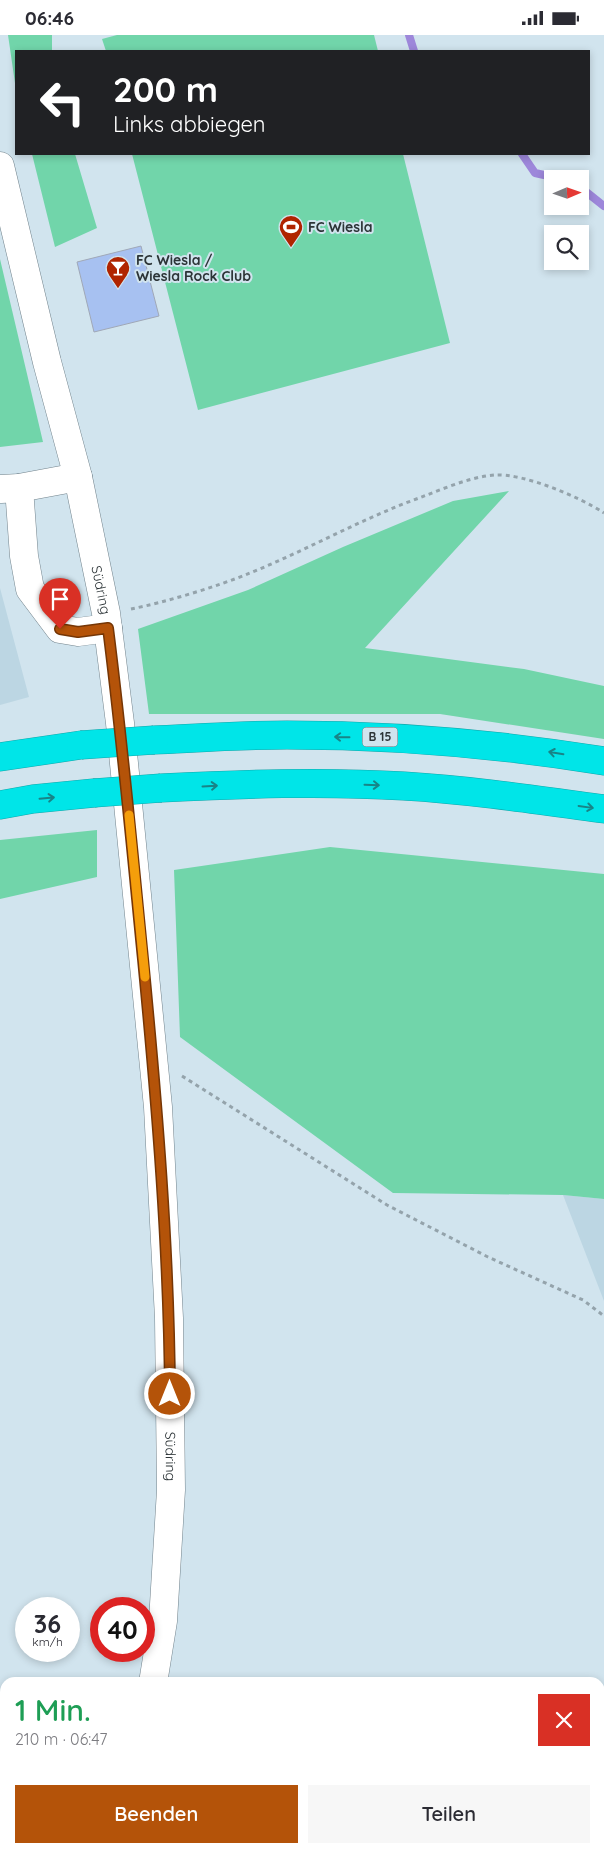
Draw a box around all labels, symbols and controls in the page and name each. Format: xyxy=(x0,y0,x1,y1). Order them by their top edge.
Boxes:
text: 06:46 xyxy=(25,6,74,30)
text: 200 m xyxy=(113,67,218,111)
icon: left xyxy=(30,70,95,135)
text: Links abbiegen xyxy=(113,110,266,138)
north arrow xyxy=(544,170,589,215)
map controls xyxy=(544,170,589,270)
sports icon: FC Wiesla xyxy=(278,214,304,248)
place label: FC Wiesla xyxy=(308,218,373,236)
button: search xyxy=(544,225,589,270)
place label: FC Wiesla / Wiesla Rock Club xyxy=(136,251,251,285)
bar icon: FC Wiesla / Wiesla Rock Club xyxy=(105,255,131,289)
street label: Südring xyxy=(87,564,115,616)
pin xyxy=(39,578,81,629)
icon: arrive xyxy=(46,585,74,613)
road number: B 15 xyxy=(362,727,398,747)
one-way arrow xyxy=(334,732,350,741)
one-way arrow xyxy=(548,748,564,758)
one-way arrow xyxy=(364,780,380,790)
one-way arrow xyxy=(202,781,218,790)
one-way arrow xyxy=(39,793,55,803)
one-way arrow xyxy=(578,802,594,812)
position arrow xyxy=(143,1367,195,1419)
street label: Südring xyxy=(161,1432,180,1481)
speed limit sign: 40 xyxy=(90,1597,155,1662)
text: 36 xyxy=(34,1608,61,1639)
text: km/h xyxy=(32,1634,63,1649)
text: 1 Min. xyxy=(15,1691,91,1729)
button: close xyxy=(538,1694,590,1746)
text: 210 m · 06:47 xyxy=(15,1729,107,1749)
button: Beenden xyxy=(15,1785,298,1843)
button: Teilen xyxy=(308,1785,590,1843)

